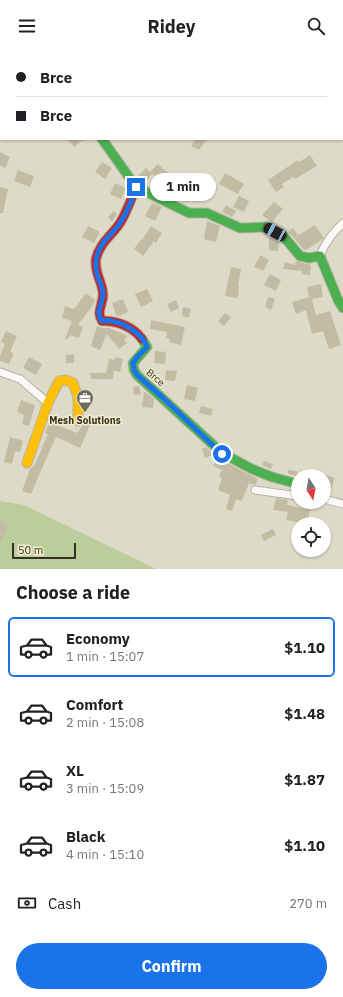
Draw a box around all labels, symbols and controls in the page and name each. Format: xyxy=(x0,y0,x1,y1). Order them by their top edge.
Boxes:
icon: menu xyxy=(16,15,38,37)
text: Ridey xyxy=(148,15,195,38)
icon: search xyxy=(305,15,327,37)
text: Brce xyxy=(40,68,72,87)
text: Brce xyxy=(40,106,72,125)
callout: 1 min xyxy=(150,173,216,201)
route end xyxy=(127,178,145,196)
text: 1 min xyxy=(166,178,200,195)
car xyxy=(262,221,288,243)
street label: Brce xyxy=(144,366,168,389)
office icon: Mesh Solutions xyxy=(75,388,95,413)
place label: Mesh Solutions xyxy=(49,414,121,427)
route start xyxy=(213,445,231,463)
north arrow xyxy=(291,469,331,509)
map controls xyxy=(291,469,331,557)
button: locate xyxy=(291,517,331,557)
scale bar xyxy=(12,541,76,560)
text: 50 m xyxy=(18,543,43,557)
text: Choose a ride xyxy=(16,581,130,604)
icon: car xyxy=(18,629,54,665)
text: Economy xyxy=(66,629,130,648)
text: $1.10 xyxy=(284,638,325,657)
text: 1 min · 15:07 xyxy=(66,648,144,665)
icon: car xyxy=(18,695,54,731)
text: Comfort xyxy=(66,695,123,714)
text: $1.48 xyxy=(284,704,325,723)
text: 2 min · 15:08 xyxy=(66,714,144,731)
icon: car xyxy=(18,761,54,797)
text: XL xyxy=(66,761,84,780)
text: $1.87 xyxy=(284,770,325,789)
text: 3 min · 15:09 xyxy=(66,780,144,797)
icon: car xyxy=(18,827,54,863)
text: Black xyxy=(66,827,106,846)
text: $1.10 xyxy=(284,836,325,855)
text: 4 min · 15:10 xyxy=(66,846,144,863)
icon: cash xyxy=(16,892,38,914)
text: Cash xyxy=(48,894,81,913)
text: 270 m xyxy=(289,895,327,912)
button: Confirm xyxy=(16,943,327,989)

